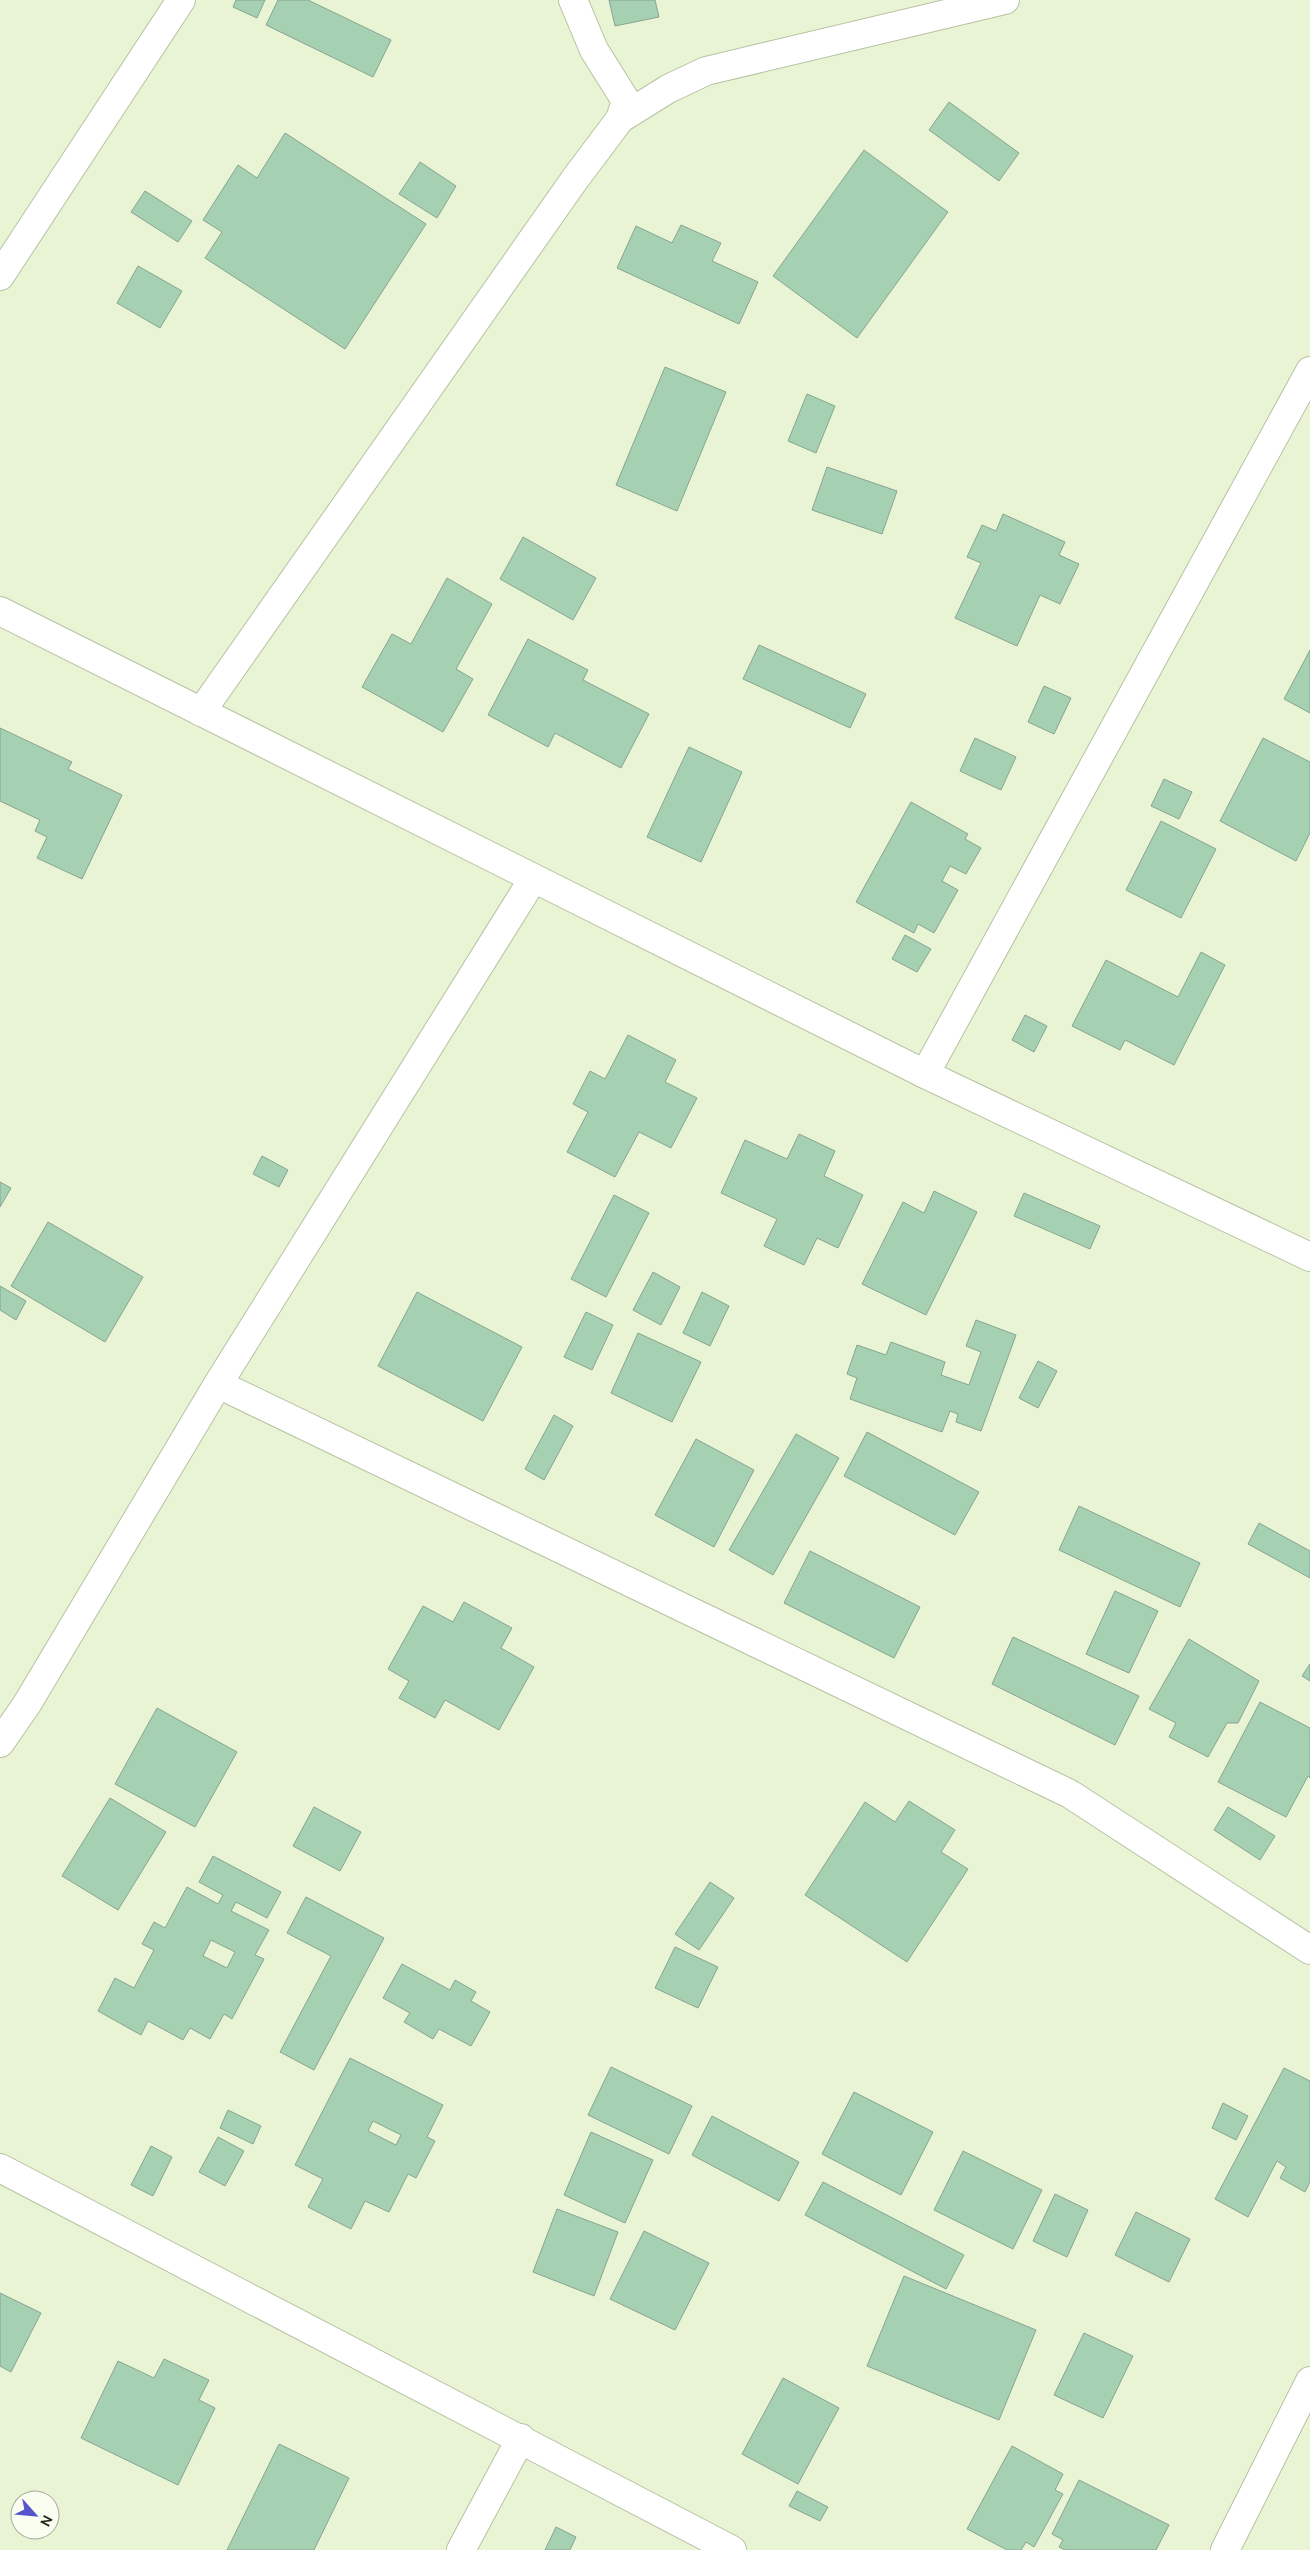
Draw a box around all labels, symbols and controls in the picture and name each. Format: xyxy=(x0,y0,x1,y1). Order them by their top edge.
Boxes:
north arrow xyxy=(10,2490,60,2540)
text: N xyxy=(37,2513,56,2529)

